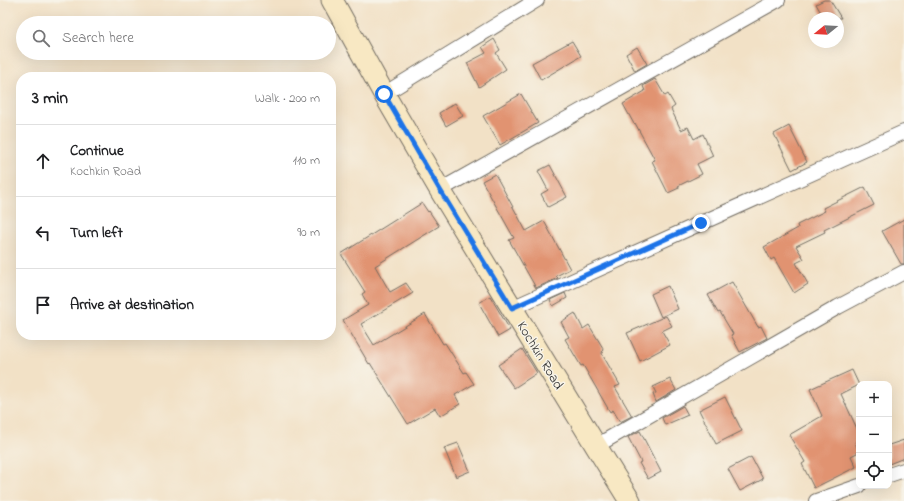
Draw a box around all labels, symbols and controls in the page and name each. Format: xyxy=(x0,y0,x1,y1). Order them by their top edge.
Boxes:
north arrow xyxy=(808,12,844,48)
search box xyxy=(16,16,336,60)
icon: search xyxy=(30,27,52,49)
text: Search here xyxy=(62,27,134,49)
route start xyxy=(375,85,393,103)
text: 3 min xyxy=(32,86,68,111)
text: Walk · 200 m xyxy=(255,89,320,108)
text: Continue xyxy=(70,140,124,162)
icon: ahead xyxy=(32,150,54,172)
text: 110 m xyxy=(293,151,320,170)
text: Kochkin Road xyxy=(70,162,141,181)
route end xyxy=(692,214,710,232)
icon: left xyxy=(32,222,54,244)
text: Turn left xyxy=(70,222,123,244)
text: 90 m xyxy=(297,223,320,242)
icon: arrive xyxy=(32,294,54,316)
text: Arrive at destination xyxy=(70,294,194,316)
street label: Kochkin Road xyxy=(511,318,568,394)
map controls xyxy=(856,381,892,489)
button: + xyxy=(856,381,892,417)
button: − xyxy=(856,417,892,453)
button: locate xyxy=(856,453,892,489)

